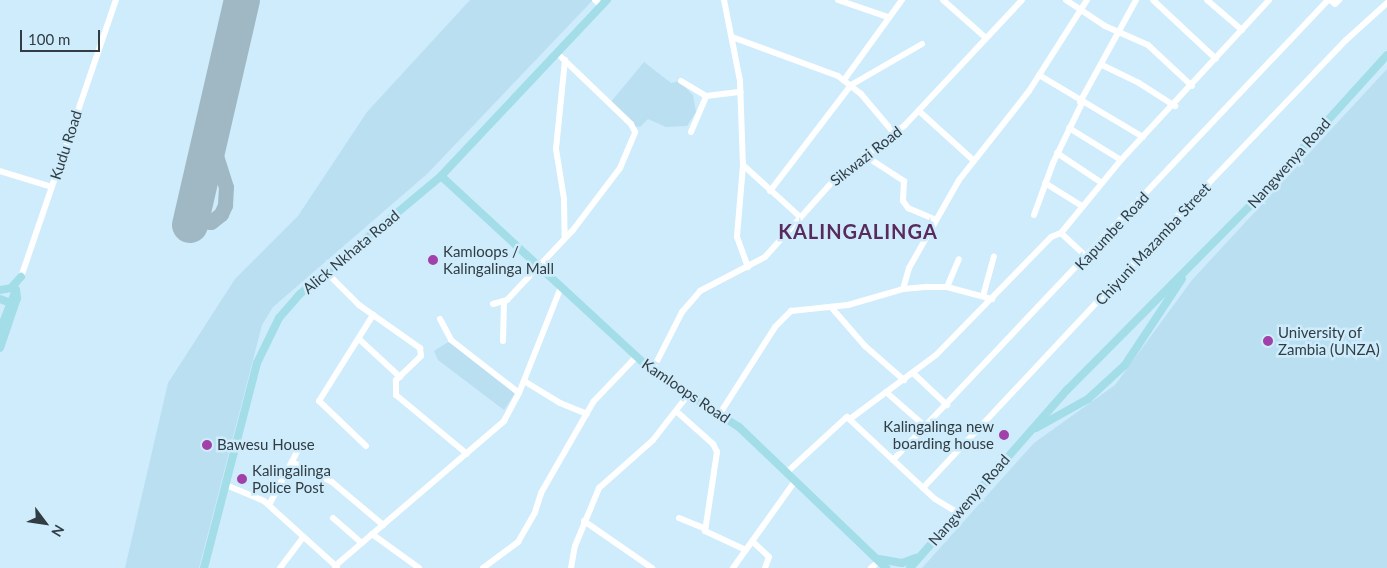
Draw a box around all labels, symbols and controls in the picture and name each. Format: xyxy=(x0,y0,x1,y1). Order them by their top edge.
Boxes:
scale bar xyxy=(22,20,102,52)
text: 100 m xyxy=(28,30,70,48)
street label: Kudu Road xyxy=(46,108,86,182)
street label: Nangwenya Road xyxy=(1244,114,1334,212)
street label: Sikwazi Road xyxy=(827,122,905,190)
street label: Chiyuni Mazamba Street xyxy=(1092,179,1214,309)
street label: Kapumbe Road xyxy=(1071,188,1153,274)
street label: Alick Nkhata Road xyxy=(299,206,403,298)
district label: KALINGALINGA xyxy=(777,219,939,243)
place label: Kamloops / Kalingalinga Mall xyxy=(443,242,554,277)
marker: Kamloops / Kalingalinga Mall xyxy=(427,254,439,266)
place label: University of Zambia (UNZA) xyxy=(1278,323,1380,358)
marker: University of Zambia (UNZA) xyxy=(1262,335,1274,347)
street label: Kamloops Road xyxy=(639,355,733,427)
place label: Kalingalinga new boarding house xyxy=(883,417,994,452)
marker: Kalingalinga new boarding house xyxy=(998,429,1010,441)
place label: Bawesu House xyxy=(217,436,315,454)
marker: Bawesu House xyxy=(201,439,213,451)
street label: Nangwenya Road xyxy=(925,451,1013,549)
place label: Kalingalinga Police Post xyxy=(252,461,331,496)
marker: Kalingalinga Police Post xyxy=(236,473,248,485)
north arrow xyxy=(20,498,70,548)
text: N xyxy=(48,522,68,540)

